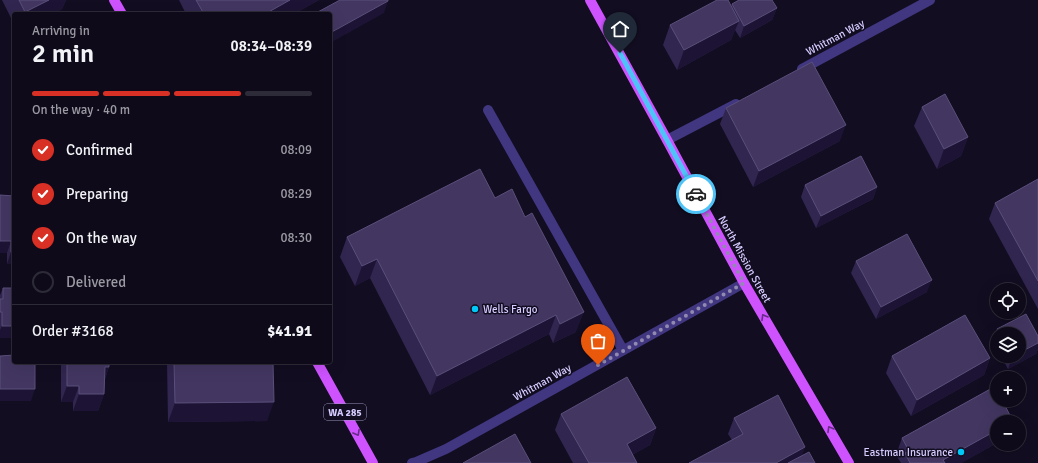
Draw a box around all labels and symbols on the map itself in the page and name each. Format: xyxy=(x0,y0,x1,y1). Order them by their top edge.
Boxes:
pin xyxy=(603,12,637,53)
street label: Whitman Way xyxy=(804,16,867,58)
courier xyxy=(676,174,716,214)
street label: North Mission Street xyxy=(715,214,774,305)
place label: Wells Fargo xyxy=(483,303,538,316)
marker: Wells Fargo xyxy=(470,304,480,314)
one-way arrow xyxy=(761,314,768,321)
pin xyxy=(581,324,615,365)
street label: Whitman Way xyxy=(511,361,574,404)
road number: WA 285 xyxy=(324,404,366,420)
one-way arrow xyxy=(827,426,834,433)
one-way arrow xyxy=(352,429,359,436)
place label: Eastman Insurance xyxy=(864,446,953,459)
marker: Eastman Insurance xyxy=(956,447,966,457)

